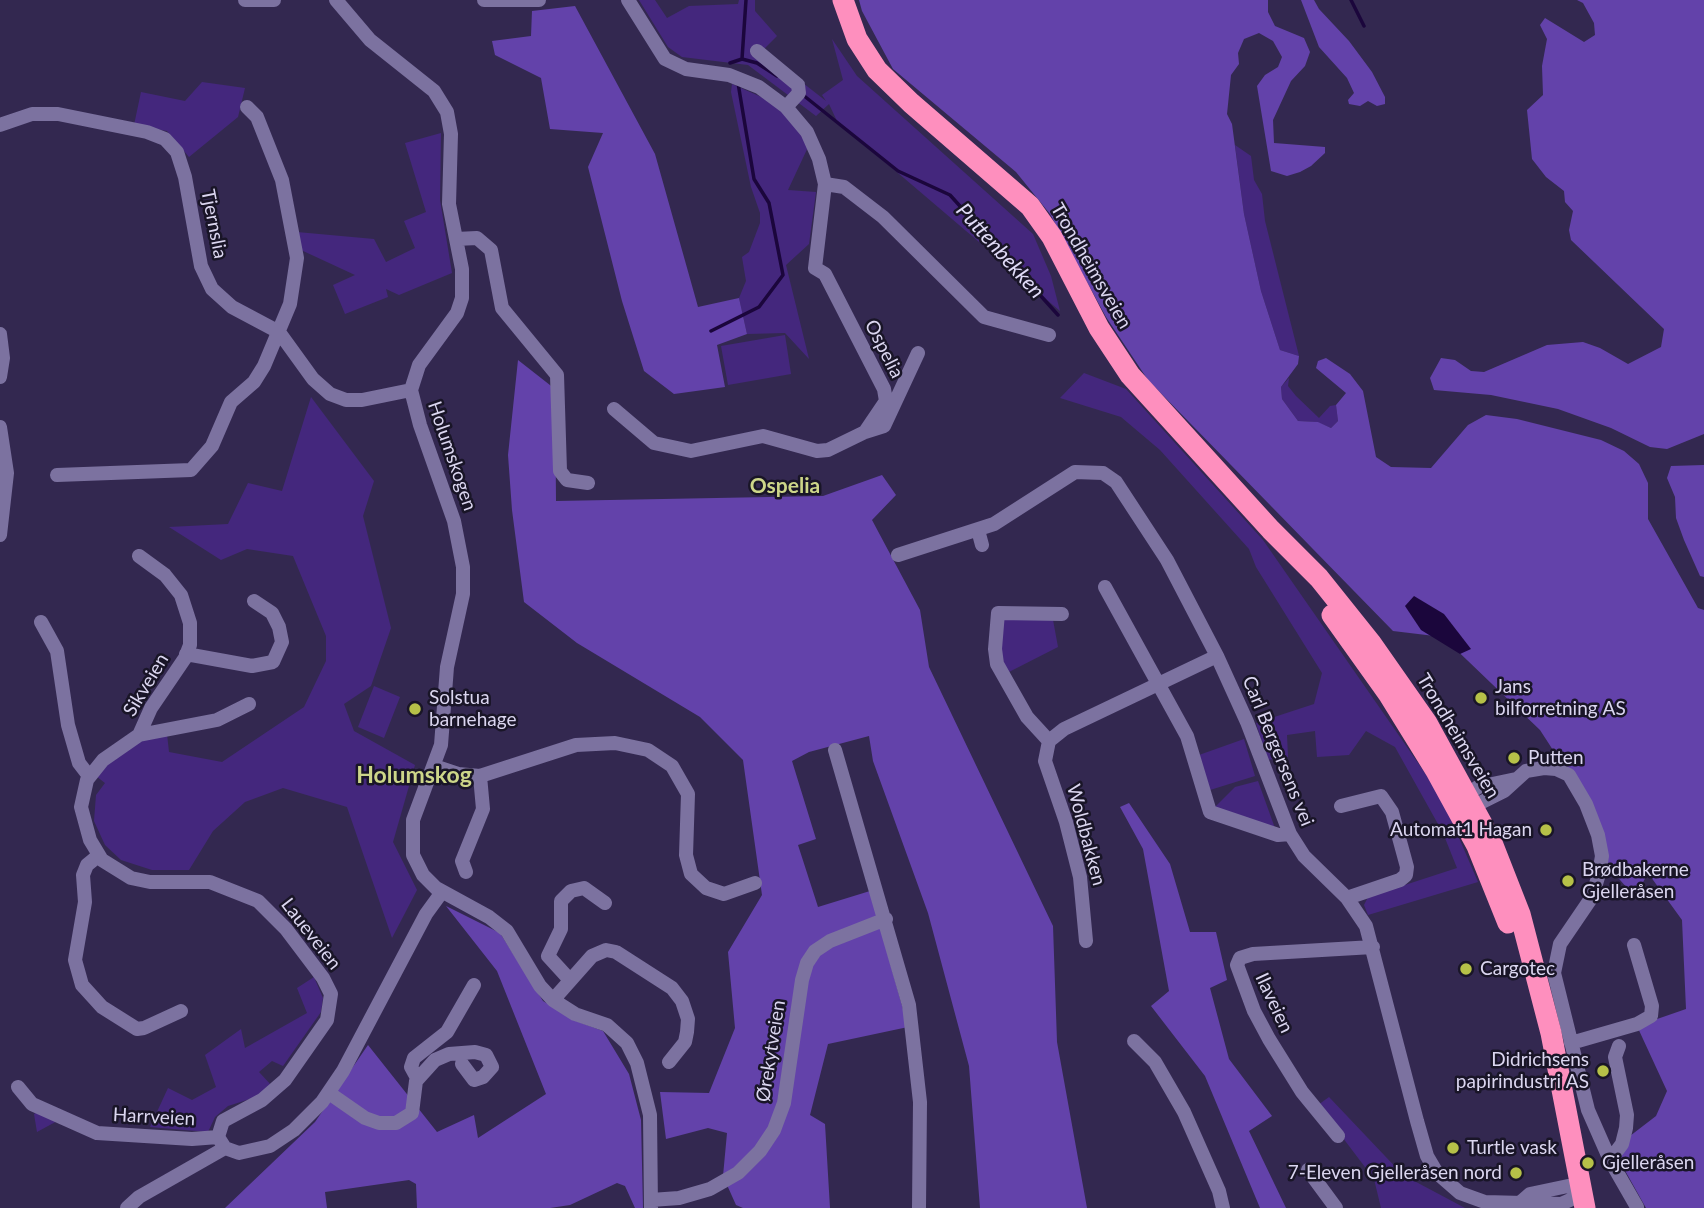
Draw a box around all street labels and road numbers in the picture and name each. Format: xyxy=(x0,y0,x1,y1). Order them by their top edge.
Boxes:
street label: Tjernslia xyxy=(196,187,232,261)
street label: Trondheimsveien xyxy=(1046,199,1136,333)
street label: Ospelia xyxy=(860,316,908,382)
street label: Holumskogen xyxy=(423,398,481,514)
street label: Sikveien xyxy=(118,649,174,721)
street label: Trondheimsveien xyxy=(1412,670,1504,802)
street label: Carl Bergersens vei xyxy=(1237,673,1319,829)
street label: Woldbakken xyxy=(1062,782,1110,888)
street label: Laueveien xyxy=(276,894,346,974)
street label: Ilaveien xyxy=(1250,969,1298,1037)
street label: Ørekytveien xyxy=(752,999,790,1103)
street label: Harrveien xyxy=(112,1103,196,1131)

